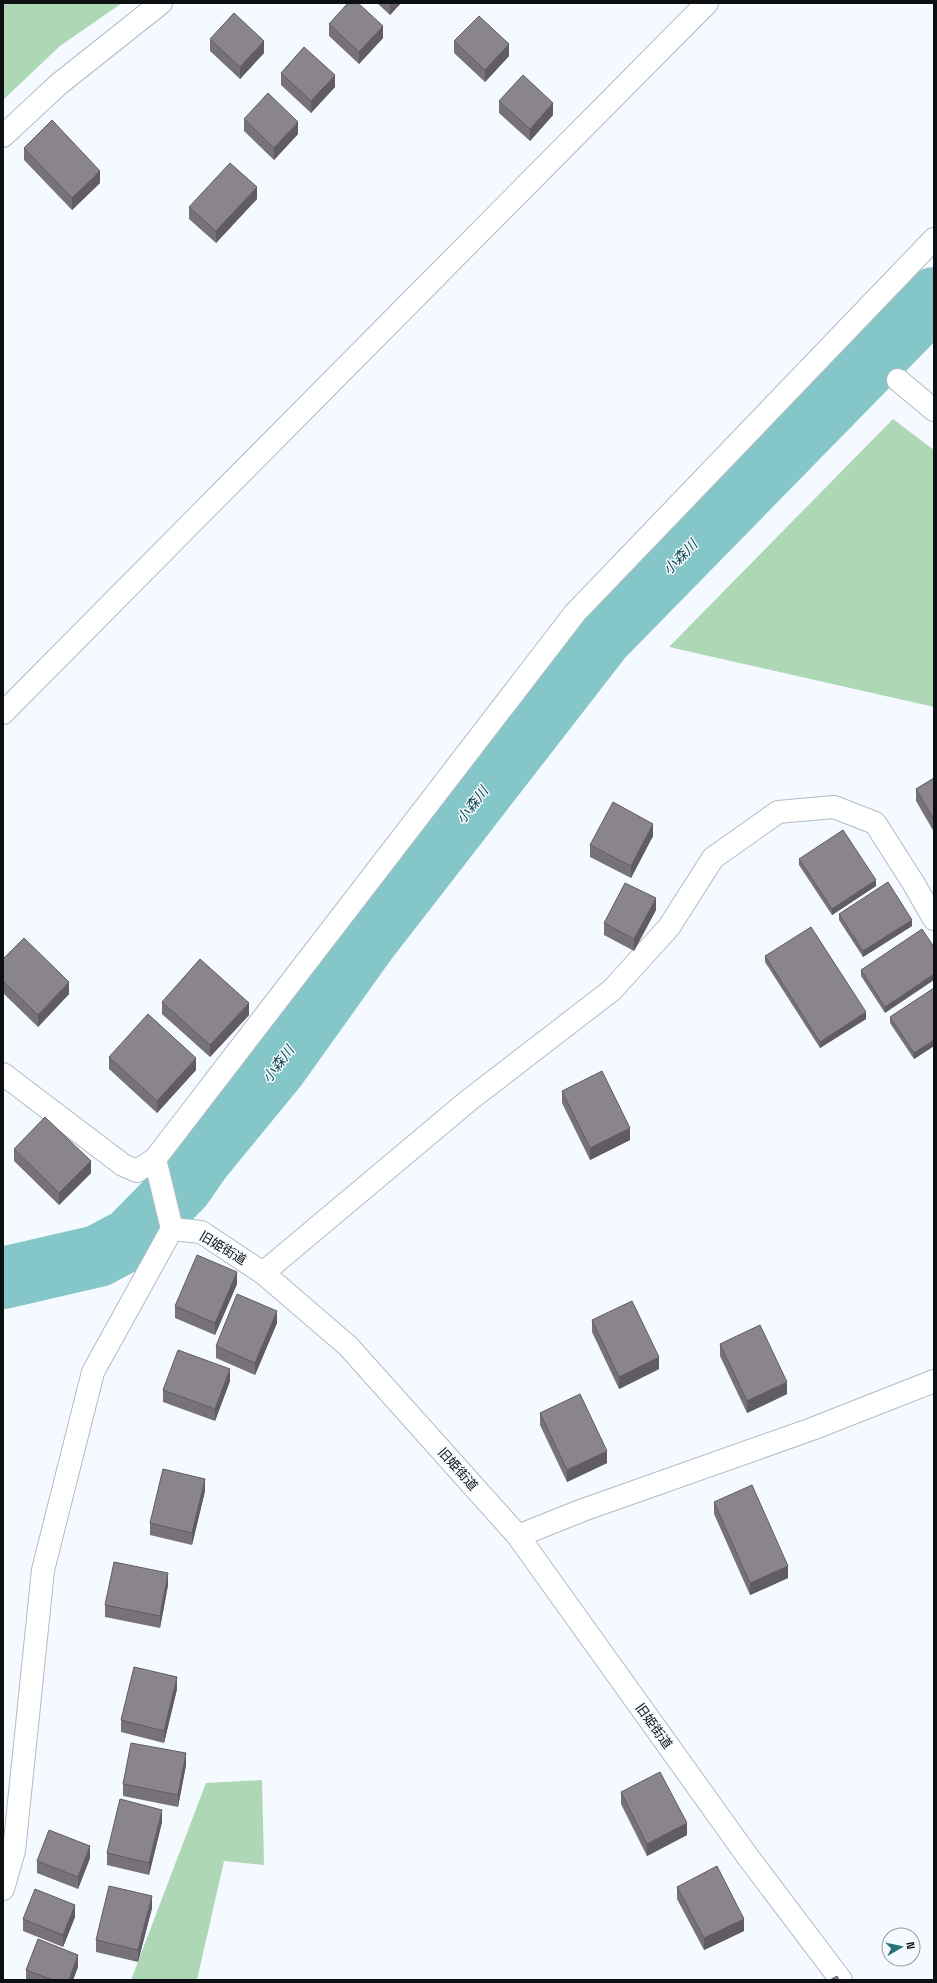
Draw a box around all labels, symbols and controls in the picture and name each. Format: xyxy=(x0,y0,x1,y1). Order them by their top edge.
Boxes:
water label: 小森川 xyxy=(659,534,702,578)
water label: 小森川 xyxy=(452,781,493,827)
water label: 小森川 xyxy=(258,1040,299,1086)
street label: 旧姫街道 xyxy=(196,1227,250,1269)
street label: 旧姫街道 xyxy=(434,1444,482,1494)
street label: 旧姫街道 xyxy=(632,1700,676,1752)
north arrow xyxy=(881,1927,921,1967)
text: N xyxy=(903,1941,918,1950)

